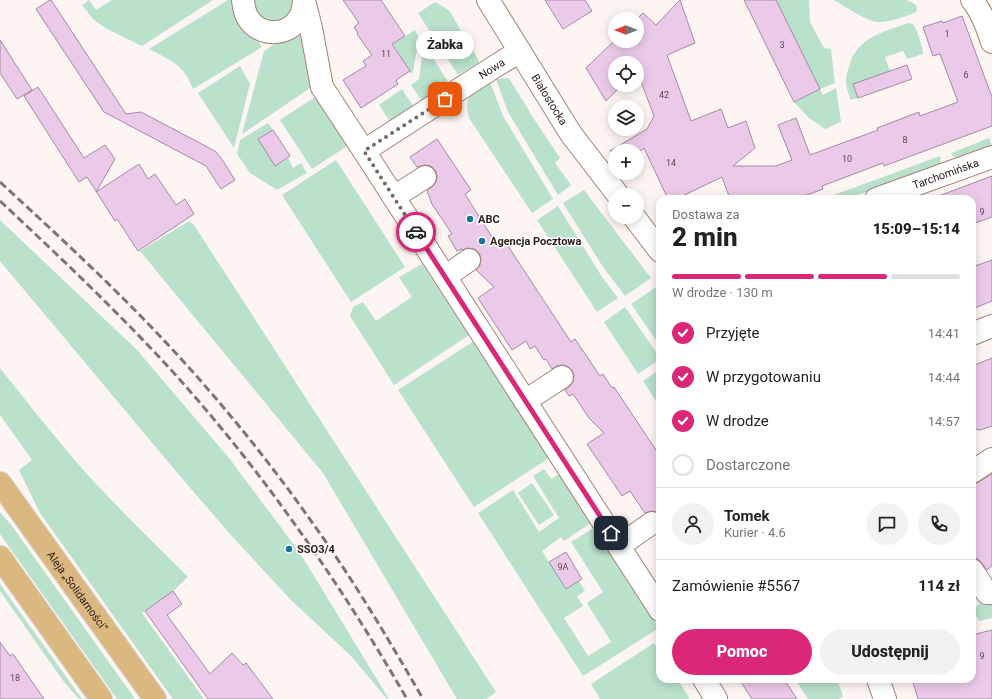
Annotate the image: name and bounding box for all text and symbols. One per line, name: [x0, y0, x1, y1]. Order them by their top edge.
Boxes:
north arrow: [608, 12, 644, 48]
map controls: [608, 12, 644, 224]
house number: 1: [944, 29, 950, 39]
callout: Żabka: [416, 31, 474, 59]
text: Żabka: [427, 37, 463, 52]
house number: 3: [779, 40, 785, 50]
house number: 11: [381, 49, 391, 59]
street label: Nowa: [476, 55, 507, 82]
button: locate: [608, 56, 644, 92]
house number: 6: [963, 70, 969, 80]
street label: Białostocka: [529, 72, 570, 127]
pin: [428, 82, 462, 116]
icon: bag: [434, 88, 456, 110]
house number: 42: [659, 90, 669, 100]
button: layers: [608, 100, 644, 136]
house number: 8: [902, 135, 908, 145]
button: +: [608, 144, 644, 180]
house number: 10: [842, 154, 852, 164]
street label: Tarchomińska: [911, 156, 980, 192]
house number: 14: [666, 158, 676, 168]
button: −: [608, 188, 644, 224]
text: Dostawa za: [672, 207, 740, 222]
house number: 9: [979, 207, 985, 217]
courier: [396, 212, 436, 252]
place label: ABC: [478, 213, 500, 226]
marker: ABC: [465, 214, 475, 224]
text: 15:09–15:14: [873, 220, 960, 238]
icon: car: [405, 221, 427, 243]
text: 2 min: [672, 222, 738, 252]
place label: Agencja Pocztowa: [490, 235, 581, 248]
marker: Agencja Pocztowa: [477, 236, 487, 246]
text: W drodze · 130 m: [672, 285, 773, 300]
icon: check: [672, 322, 694, 344]
text: Przyjęte: [706, 324, 760, 342]
text: 14:41: [928, 326, 960, 341]
icon: check: [672, 366, 694, 388]
text: W przygotowaniu: [706, 368, 821, 386]
text: 14:44: [928, 370, 960, 385]
icon: check: [672, 410, 694, 432]
text: W drodze: [706, 412, 769, 430]
text: 14:57: [928, 414, 960, 429]
text: Dostarczone: [706, 456, 790, 474]
button: person: [672, 503, 714, 545]
button: chat: [866, 503, 908, 545]
button: phone: [918, 503, 960, 545]
text: Tomek: [724, 507, 770, 525]
pin: [594, 516, 628, 550]
icon: home: [600, 522, 622, 544]
text: Kurier · 4.6: [724, 525, 786, 540]
place label: SSO3/4: [297, 543, 336, 556]
marker: SSO3/4: [284, 544, 294, 554]
street label: Aleja „Solidarności”: [44, 548, 111, 634]
house number: 9A: [558, 562, 569, 572]
text: Zamówienie #5567: [672, 577, 800, 595]
text: 114 zł: [918, 577, 960, 595]
button: Pomoc: [672, 629, 812, 675]
button: Udostępnij: [820, 629, 960, 675]
house number: 9: [979, 651, 985, 661]
house number: 18: [10, 673, 20, 683]

